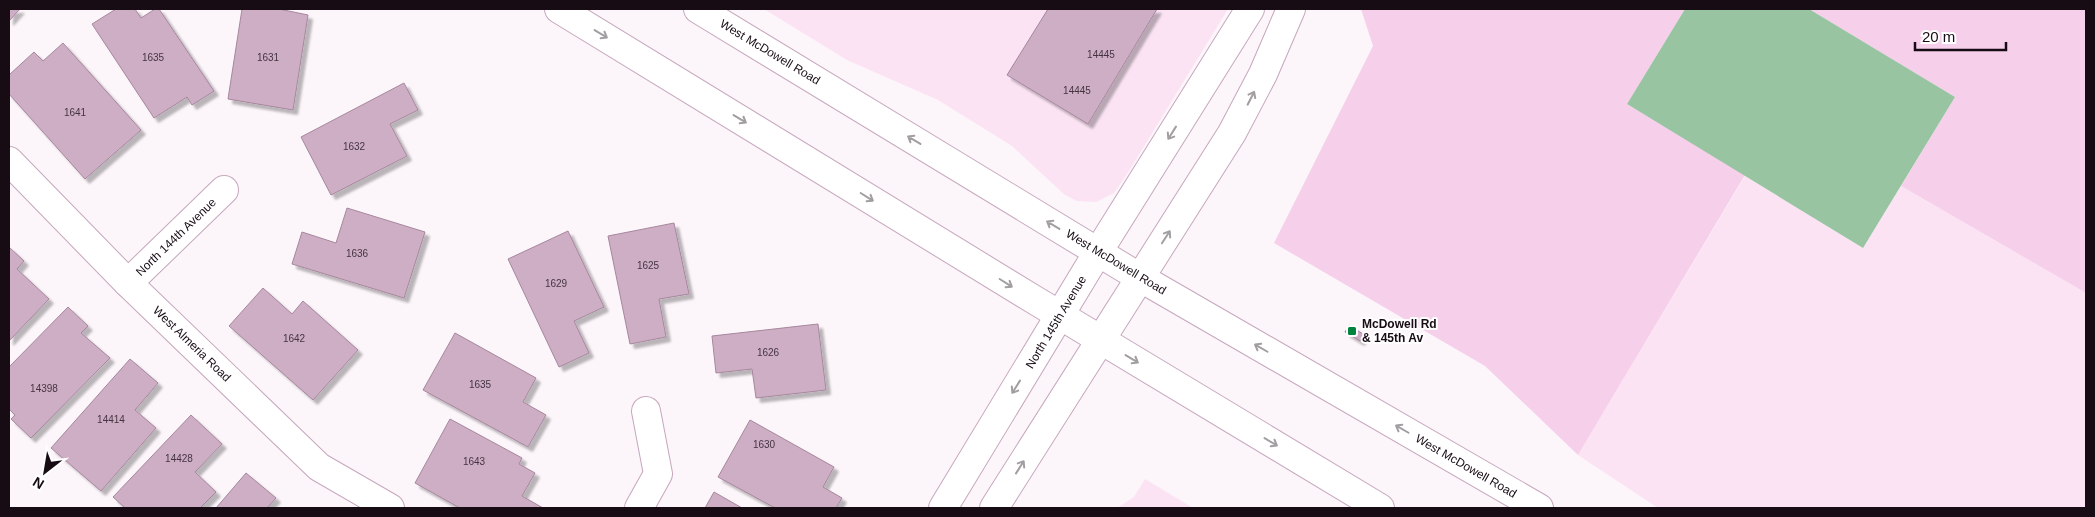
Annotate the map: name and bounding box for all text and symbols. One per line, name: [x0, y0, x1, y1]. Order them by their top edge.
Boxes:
street label: West McDowell Road: [717, 17, 823, 87]
scale bar: [1915, 20, 2006, 52]
text: 20 m: [1922, 28, 1955, 45]
one-way arrow: [594, 30, 608, 40]
house number: 14445: [1087, 49, 1115, 60]
house number: 1635: [142, 52, 165, 63]
house number: 1631: [257, 52, 280, 63]
house number: 14445: [1063, 85, 1091, 96]
one-way arrow: [1246, 91, 1256, 106]
house number: 1641: [64, 107, 87, 118]
one-way arrow: [732, 114, 746, 124]
one-way arrow: [1167, 126, 1177, 140]
one-way arrow: [908, 135, 922, 145]
house number: 1632: [343, 141, 366, 152]
one-way arrow: [860, 193, 874, 203]
street label: North 144th Avenue: [133, 195, 219, 279]
one-way arrow: [1046, 219, 1060, 230]
street label: West McDowell Road: [1063, 227, 1169, 297]
one-way arrow: [1161, 230, 1171, 244]
house number: 1636: [346, 248, 369, 259]
house number: 1625: [637, 260, 660, 271]
street label: North 145th Avenue: [1023, 273, 1089, 371]
house number: 1629: [545, 278, 568, 289]
one-way arrow: [998, 278, 1012, 288]
street label: West Almeria Road: [150, 303, 234, 385]
place label: McDowell Rd & 145th Av: [1362, 317, 1437, 345]
marker: McDowell Rd & 145th Av: [1346, 325, 1358, 337]
house number: 1642: [283, 333, 306, 344]
one-way arrow: [1255, 342, 1269, 352]
house number: 1626: [757, 347, 780, 358]
one-way arrow: [1124, 354, 1138, 364]
house number: 1635: [469, 379, 492, 390]
one-way arrow: [1011, 380, 1021, 394]
house number: 14398: [30, 383, 58, 394]
house number: 14414: [97, 414, 125, 425]
one-way arrow: [1395, 424, 1409, 434]
street label: West McDowell Road: [1413, 431, 1519, 501]
one-way arrow: [1263, 438, 1277, 448]
house number: 1630: [753, 439, 776, 450]
north arrow: [20, 447, 70, 497]
house number: 14428: [165, 453, 193, 464]
house number: 1643: [463, 456, 486, 467]
one-way arrow: [1015, 460, 1026, 474]
text: N: [30, 474, 47, 493]

